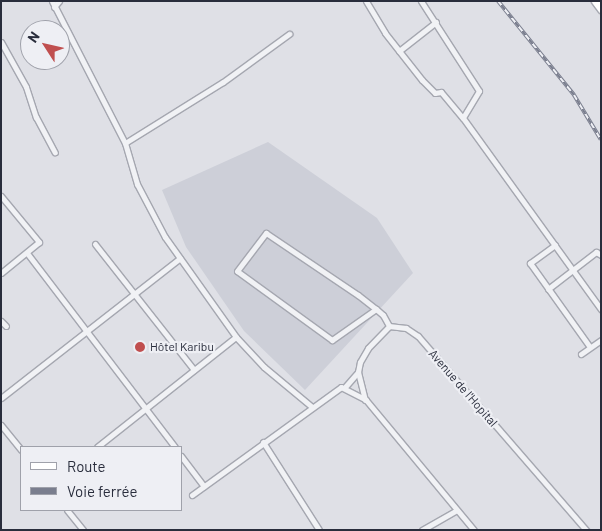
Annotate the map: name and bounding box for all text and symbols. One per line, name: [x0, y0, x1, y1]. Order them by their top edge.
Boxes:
north arrow: [20, 20, 70, 70]
text: N: [23, 28, 43, 45]
place label: Hôtel Karibu: [150, 340, 214, 354]
marker: Hôtel Karibu: [134, 341, 146, 353]
street label: Avenue de l'Hopital: [426, 346, 500, 430]
legend: [20, 446, 182, 511]
text: Route: [67, 457, 106, 475]
text: Voie ferrée: [67, 482, 138, 500]

